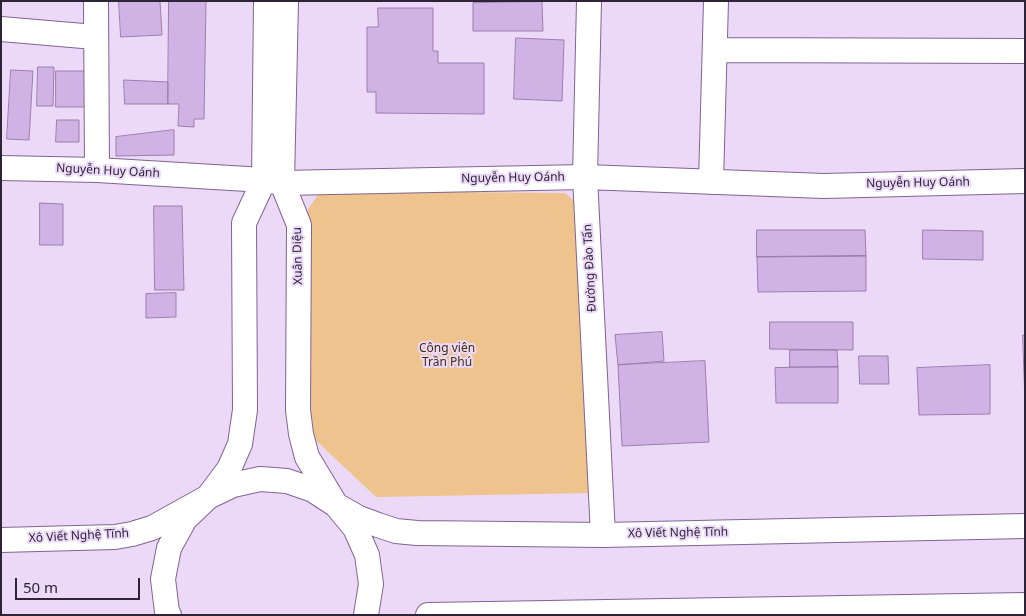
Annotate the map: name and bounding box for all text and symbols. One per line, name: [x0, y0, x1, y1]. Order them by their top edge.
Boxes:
street label: Nguyễn Huy Oánh: [56, 161, 160, 181]
street label: Nguyễn Huy Oánh: [461, 170, 565, 186]
street label: Nguyễn Huy Oánh: [866, 175, 970, 191]
street label: Đường Đào Tấn: [581, 224, 599, 312]
street label: Xuân Diệu: [290, 227, 306, 285]
park label: Công viên Trần Phú: [419, 342, 475, 370]
street label: Xô Viết Nghệ Tĩnh: [628, 525, 728, 541]
street label: Xô Viết Nghệ Tĩnh: [29, 526, 129, 546]
scale bar: [18, 568, 142, 600]
text: 50 m: [23, 577, 58, 597]

